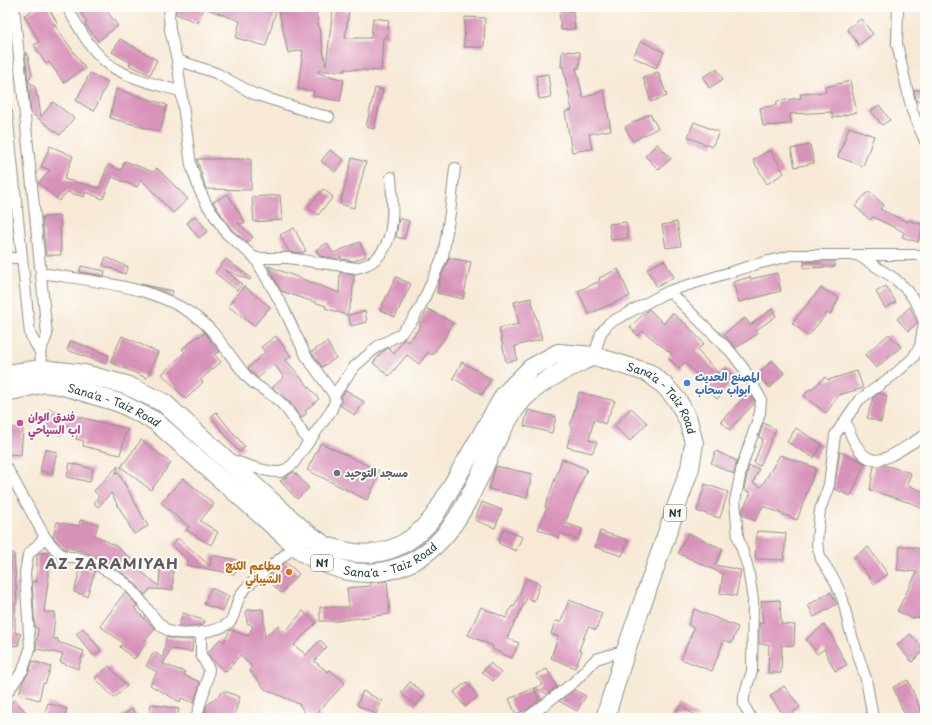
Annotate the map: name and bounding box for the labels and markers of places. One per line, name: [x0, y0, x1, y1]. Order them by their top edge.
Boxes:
place label: المصنع الحديث ابواب سحاب: [695, 368, 760, 398]
marker: المصنع الحديث ابواب سحاب: [682, 378, 692, 388]
place label: فندق الوان اب السياحي: [28, 408, 80, 440]
marker: فندق الوان اب السياحي: [15, 418, 25, 428]
place label: مسجد التوحيد: [345, 464, 408, 481]
marker: مسجد التوحيد: [332, 468, 342, 478]
place label: مطاعم الكنج الشيباني: [225, 557, 281, 589]
marker: مطاعم الكنج الشيباني: [284, 567, 294, 577]

